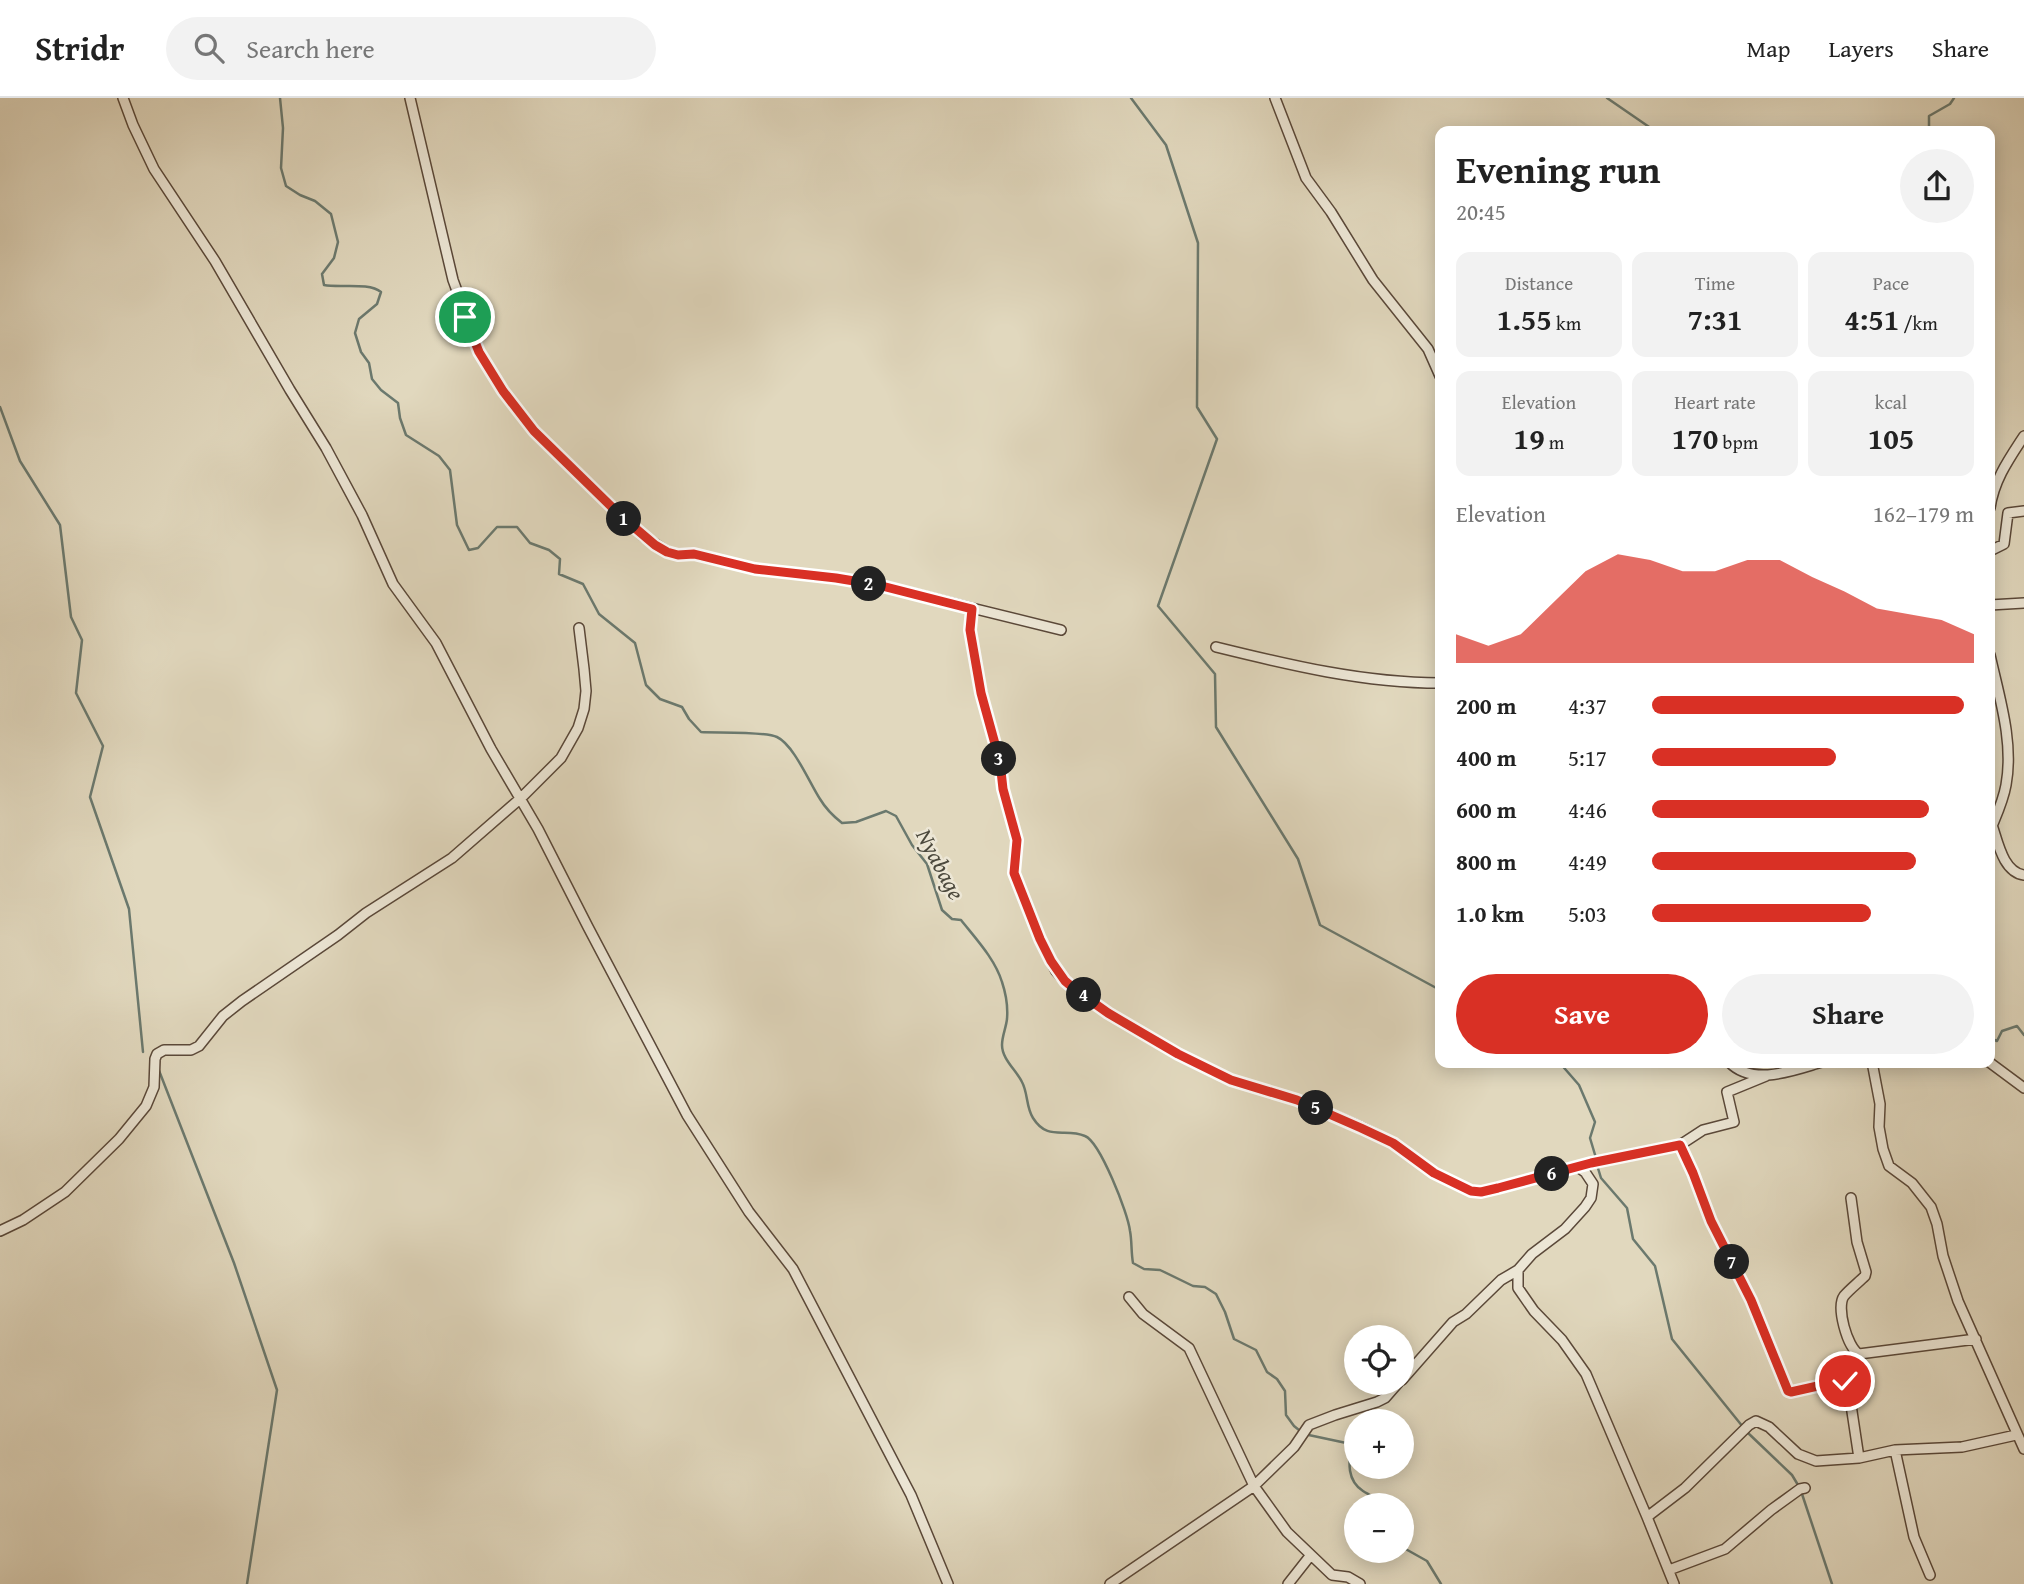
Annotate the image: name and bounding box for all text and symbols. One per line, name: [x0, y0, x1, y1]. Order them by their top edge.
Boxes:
search box: [166, 17, 656, 80]
text: Stridr: [35, 24, 124, 72]
icon: search: [190, 29, 228, 67]
text: Search here: [246, 29, 375, 68]
text: Map: [1747, 31, 1790, 66]
text: Layers: [1828, 31, 1894, 66]
text: Share: [1932, 31, 1989, 66]
text: Evening run: [1456, 141, 1660, 197]
button: share: [1900, 149, 1974, 223]
text: 20:45: [1456, 195, 1506, 228]
text: Distance: [1505, 269, 1573, 297]
text: Time: [1695, 269, 1735, 297]
text: Pace: [1873, 269, 1909, 297]
pin: [435, 287, 495, 347]
text: 1.55: [1497, 297, 1552, 341]
text: 7:31: [1687, 297, 1743, 341]
text: 4:51: [1844, 297, 1899, 341]
icon: arrive: [446, 298, 484, 336]
text: km: [1552, 309, 1581, 337]
text: /km: [1899, 309, 1938, 337]
text: Elevation: [1502, 388, 1576, 416]
text: Heart rate: [1674, 388, 1756, 416]
text: kcal: [1875, 388, 1907, 416]
text: 19: [1514, 416, 1545, 460]
text: 170: [1672, 416, 1718, 460]
text: 105: [1868, 416, 1914, 460]
text: m: [1545, 428, 1564, 456]
text: bpm: [1718, 428, 1758, 456]
text: Elevation: [1456, 497, 1546, 530]
text: 162–179 m: [1873, 497, 1974, 530]
pin: 1: [606, 502, 642, 536]
text: 1: [619, 504, 628, 532]
pin: 2: [852, 566, 886, 602]
text: 2: [864, 569, 873, 597]
text: 200 m: [1456, 689, 1517, 722]
text: 4:37: [1568, 689, 1607, 722]
text: 400 m: [1456, 741, 1517, 774]
text: 5:17: [1568, 741, 1607, 774]
pin: 3: [982, 742, 1016, 776]
text: 3: [994, 744, 1003, 772]
text: 600 m: [1456, 793, 1517, 826]
text: 4:46: [1568, 793, 1607, 826]
water label: Nyabage: [908, 822, 973, 905]
text: 800 m: [1456, 845, 1517, 878]
text: 4:49: [1568, 845, 1607, 878]
text: 1.0 km: [1456, 897, 1524, 930]
text: 5:03: [1568, 897, 1607, 930]
button: Save: [1456, 974, 1708, 1054]
button: Share: [1722, 974, 1974, 1054]
pin: 4: [1066, 978, 1102, 1012]
text: 4: [1079, 980, 1088, 1008]
pin: 5: [1298, 1090, 1334, 1126]
text: 5: [1311, 1093, 1320, 1121]
pin: 6: [1534, 1156, 1570, 1192]
text: 6: [1547, 1159, 1556, 1187]
pin: 7: [1714, 1244, 1750, 1280]
text: 7: [1727, 1247, 1736, 1275]
map controls: [1344, 1325, 1414, 1563]
button: locate: [1344, 1325, 1414, 1395]
pin: [1815, 1351, 1875, 1411]
icon: check: [1826, 1362, 1864, 1400]
button: +: [1344, 1409, 1414, 1479]
button: −: [1344, 1493, 1414, 1563]

